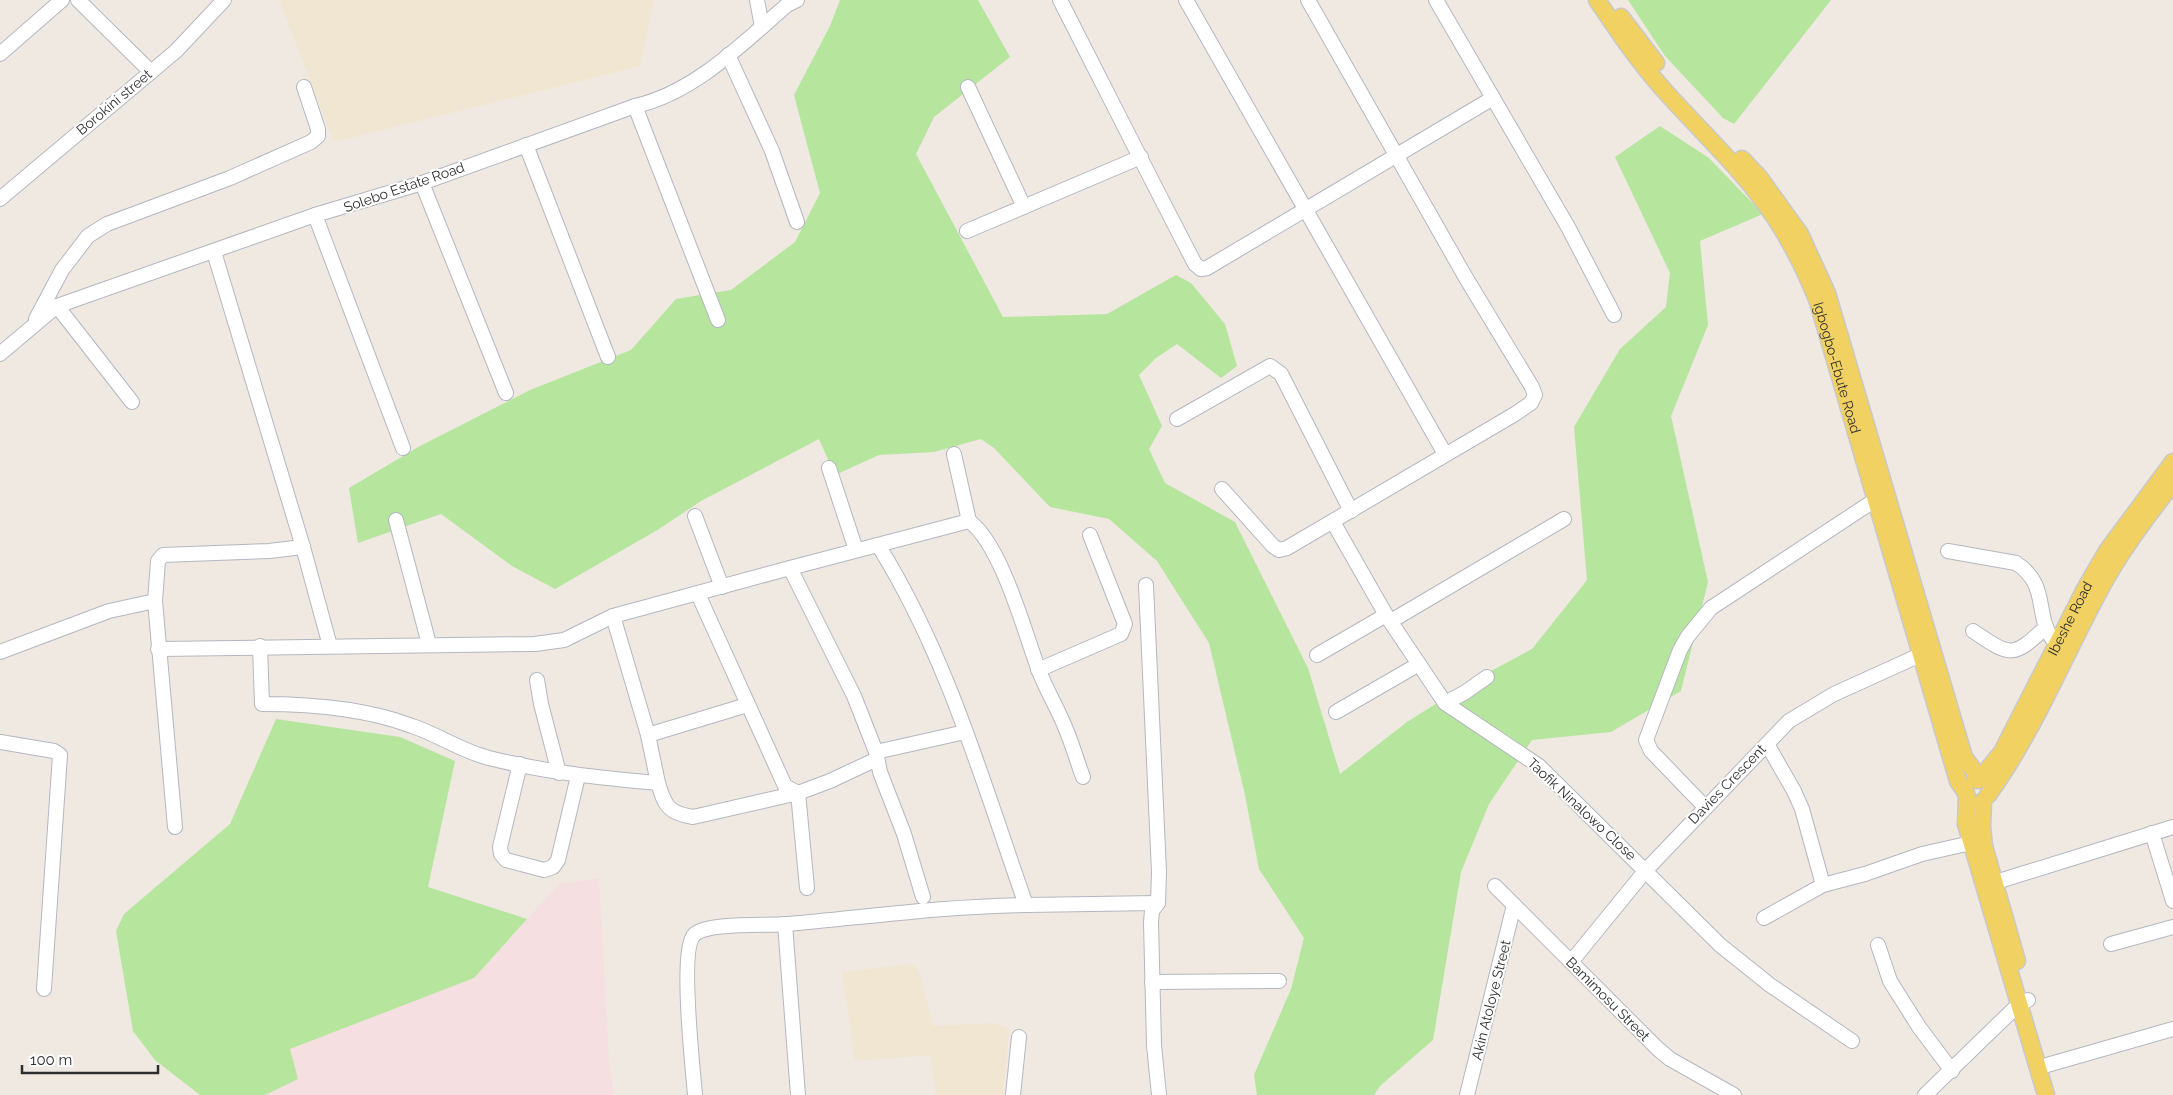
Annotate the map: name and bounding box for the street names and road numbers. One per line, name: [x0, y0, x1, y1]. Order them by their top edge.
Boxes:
street label: Borokini street: [73, 66, 155, 138]
street label: Solebo Estate Road: [341, 159, 467, 215]
street label: Igbogbo-Ebute Road: [1810, 300, 1864, 435]
street label: Ibeshe Road: [2045, 579, 2096, 658]
street label: Davies Crescent: [1685, 741, 1769, 827]
street label: Taofik Ninalowo Close: [1525, 755, 1639, 863]
street label: Akin Atoloye Street: [1468, 938, 1514, 1062]
street label: Bamimosu Street: [1563, 954, 1653, 1044]

